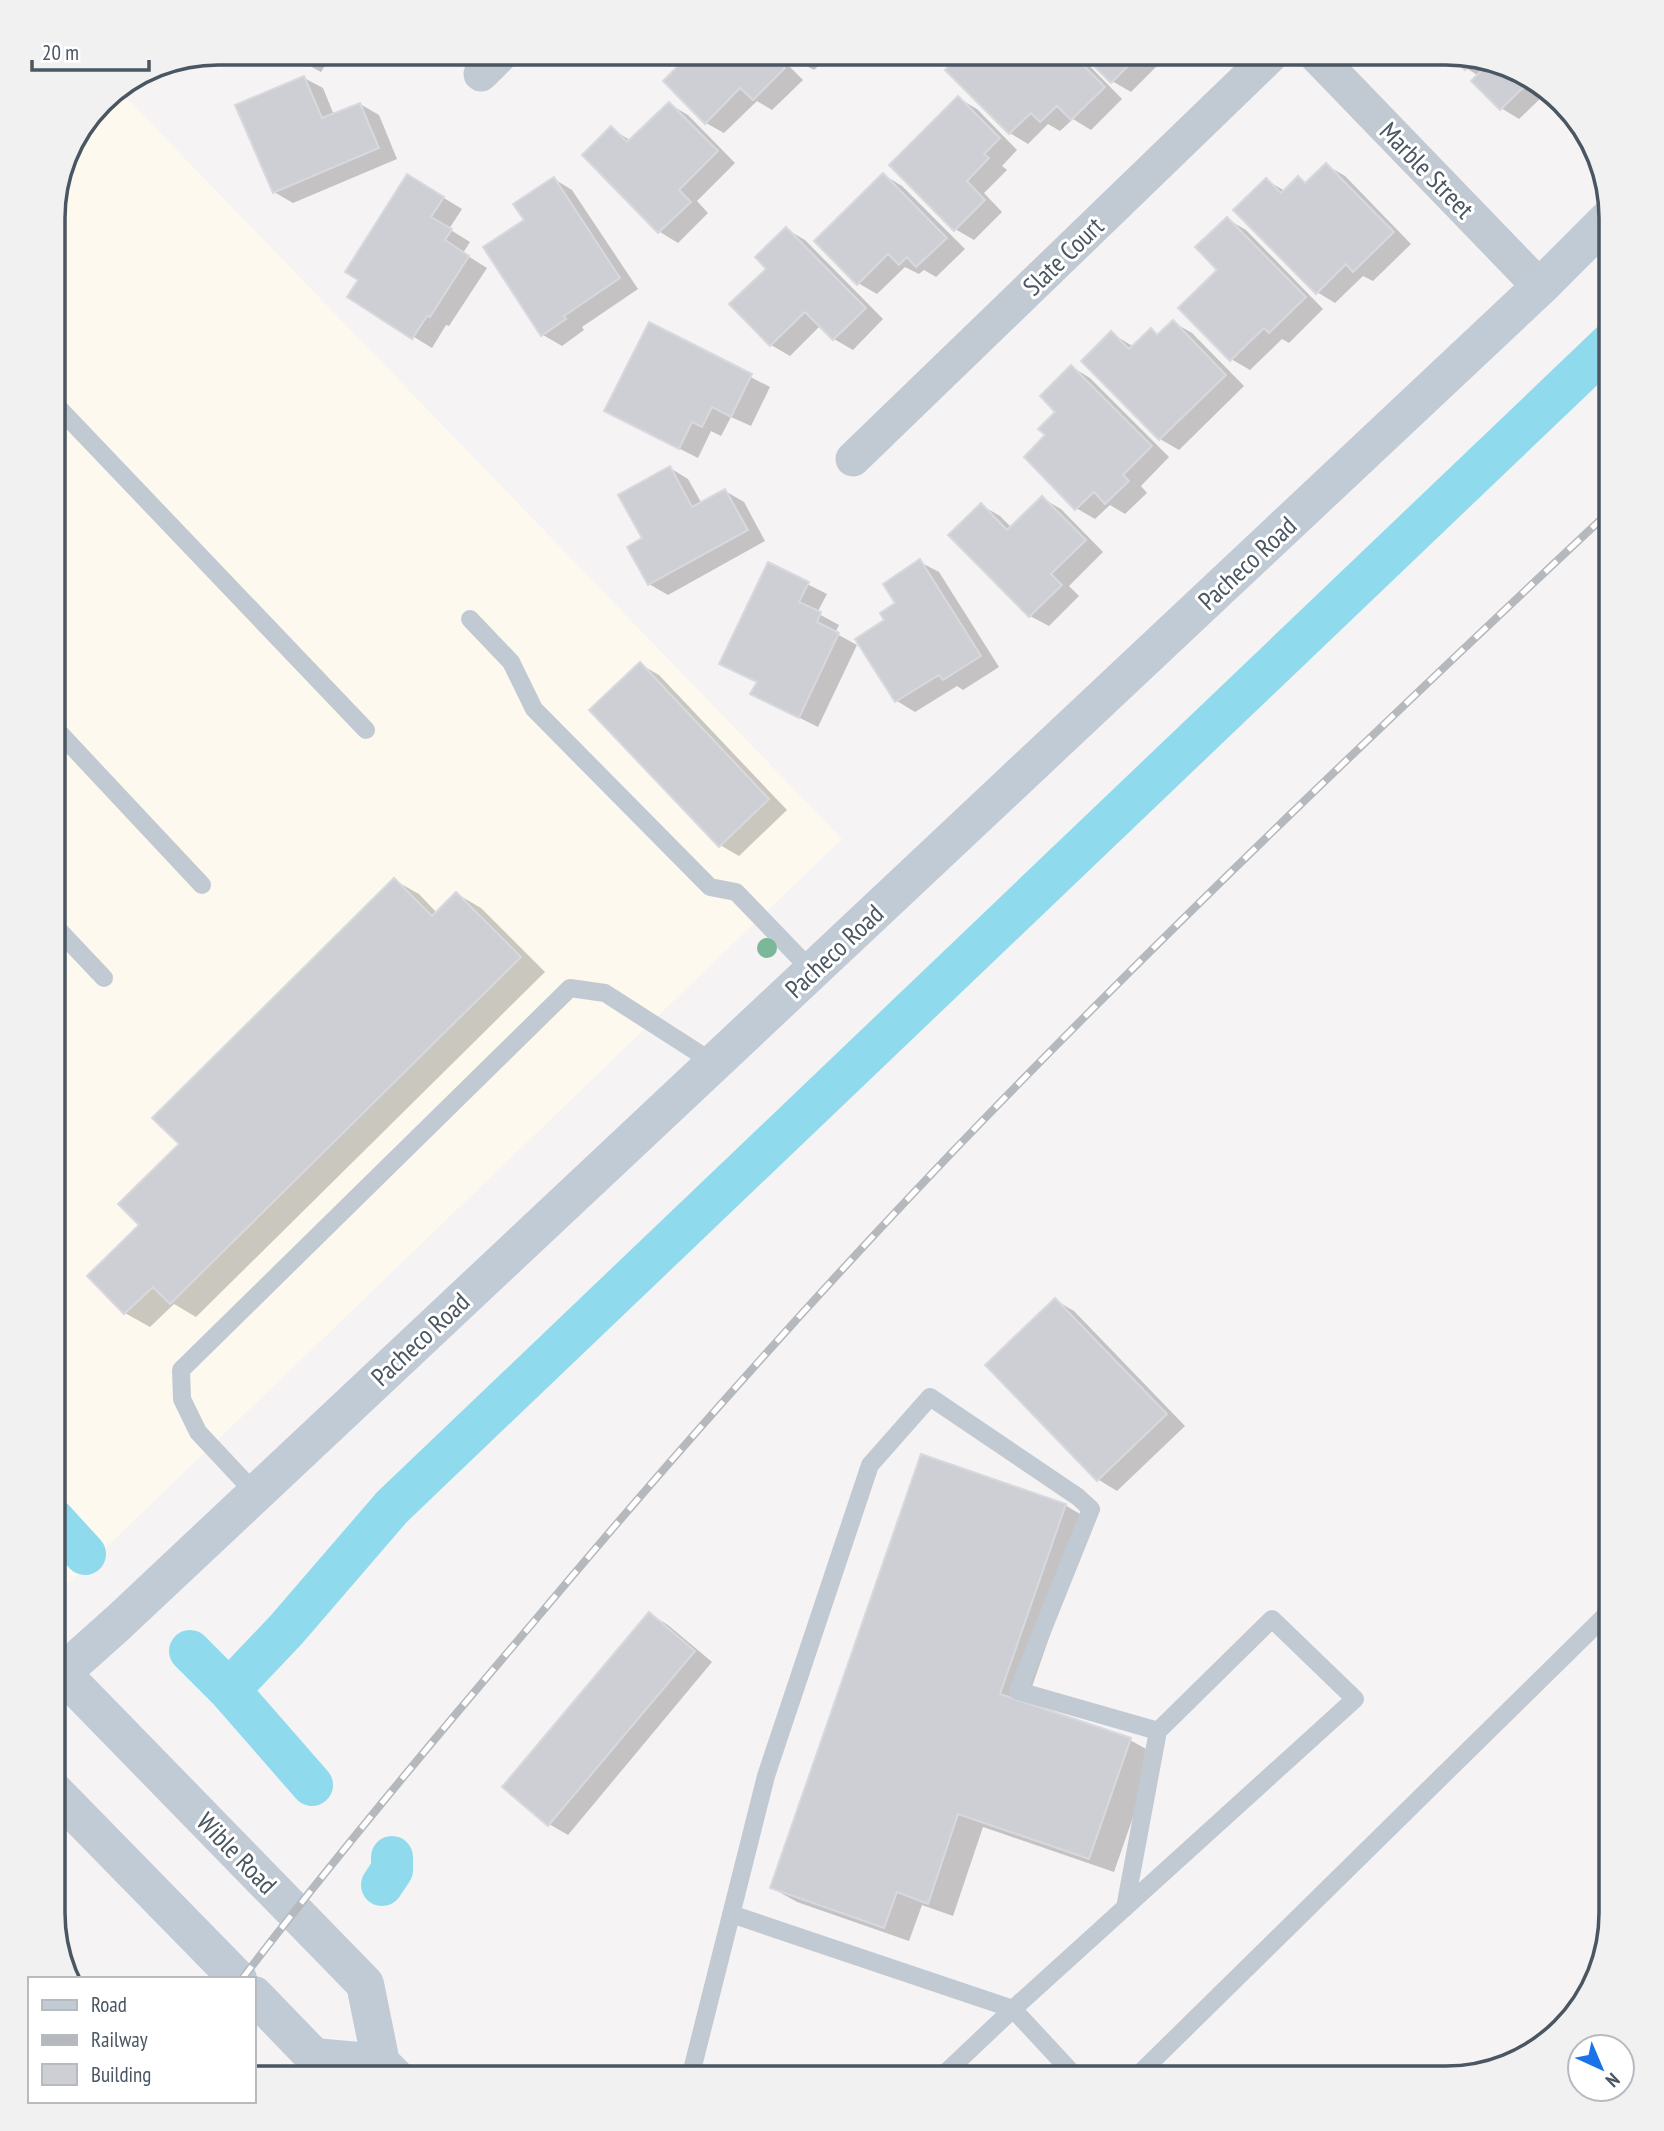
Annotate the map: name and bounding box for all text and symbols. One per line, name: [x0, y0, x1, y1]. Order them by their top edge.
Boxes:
scale bar: [32, 28, 149, 72]
text: 20 m: [42, 39, 79, 66]
street label: Marble Street: [1373, 115, 1481, 225]
street label: Slate Court: [1016, 210, 1110, 302]
street label: Pacheco Road: [1191, 509, 1303, 617]
street label: Pacheco Road: [778, 897, 890, 1005]
street label: Pacheco Road: [364, 1285, 476, 1393]
street label: Wible Road: [190, 1805, 284, 1901]
legend: [28, 1977, 256, 2103]
text: Road: [91, 1991, 127, 2018]
text: Railway: [91, 2026, 148, 2053]
north arrow: [1566, 2033, 1636, 2103]
text: Building: [91, 2061, 151, 2088]
text: N: [1601, 2068, 1625, 2092]

